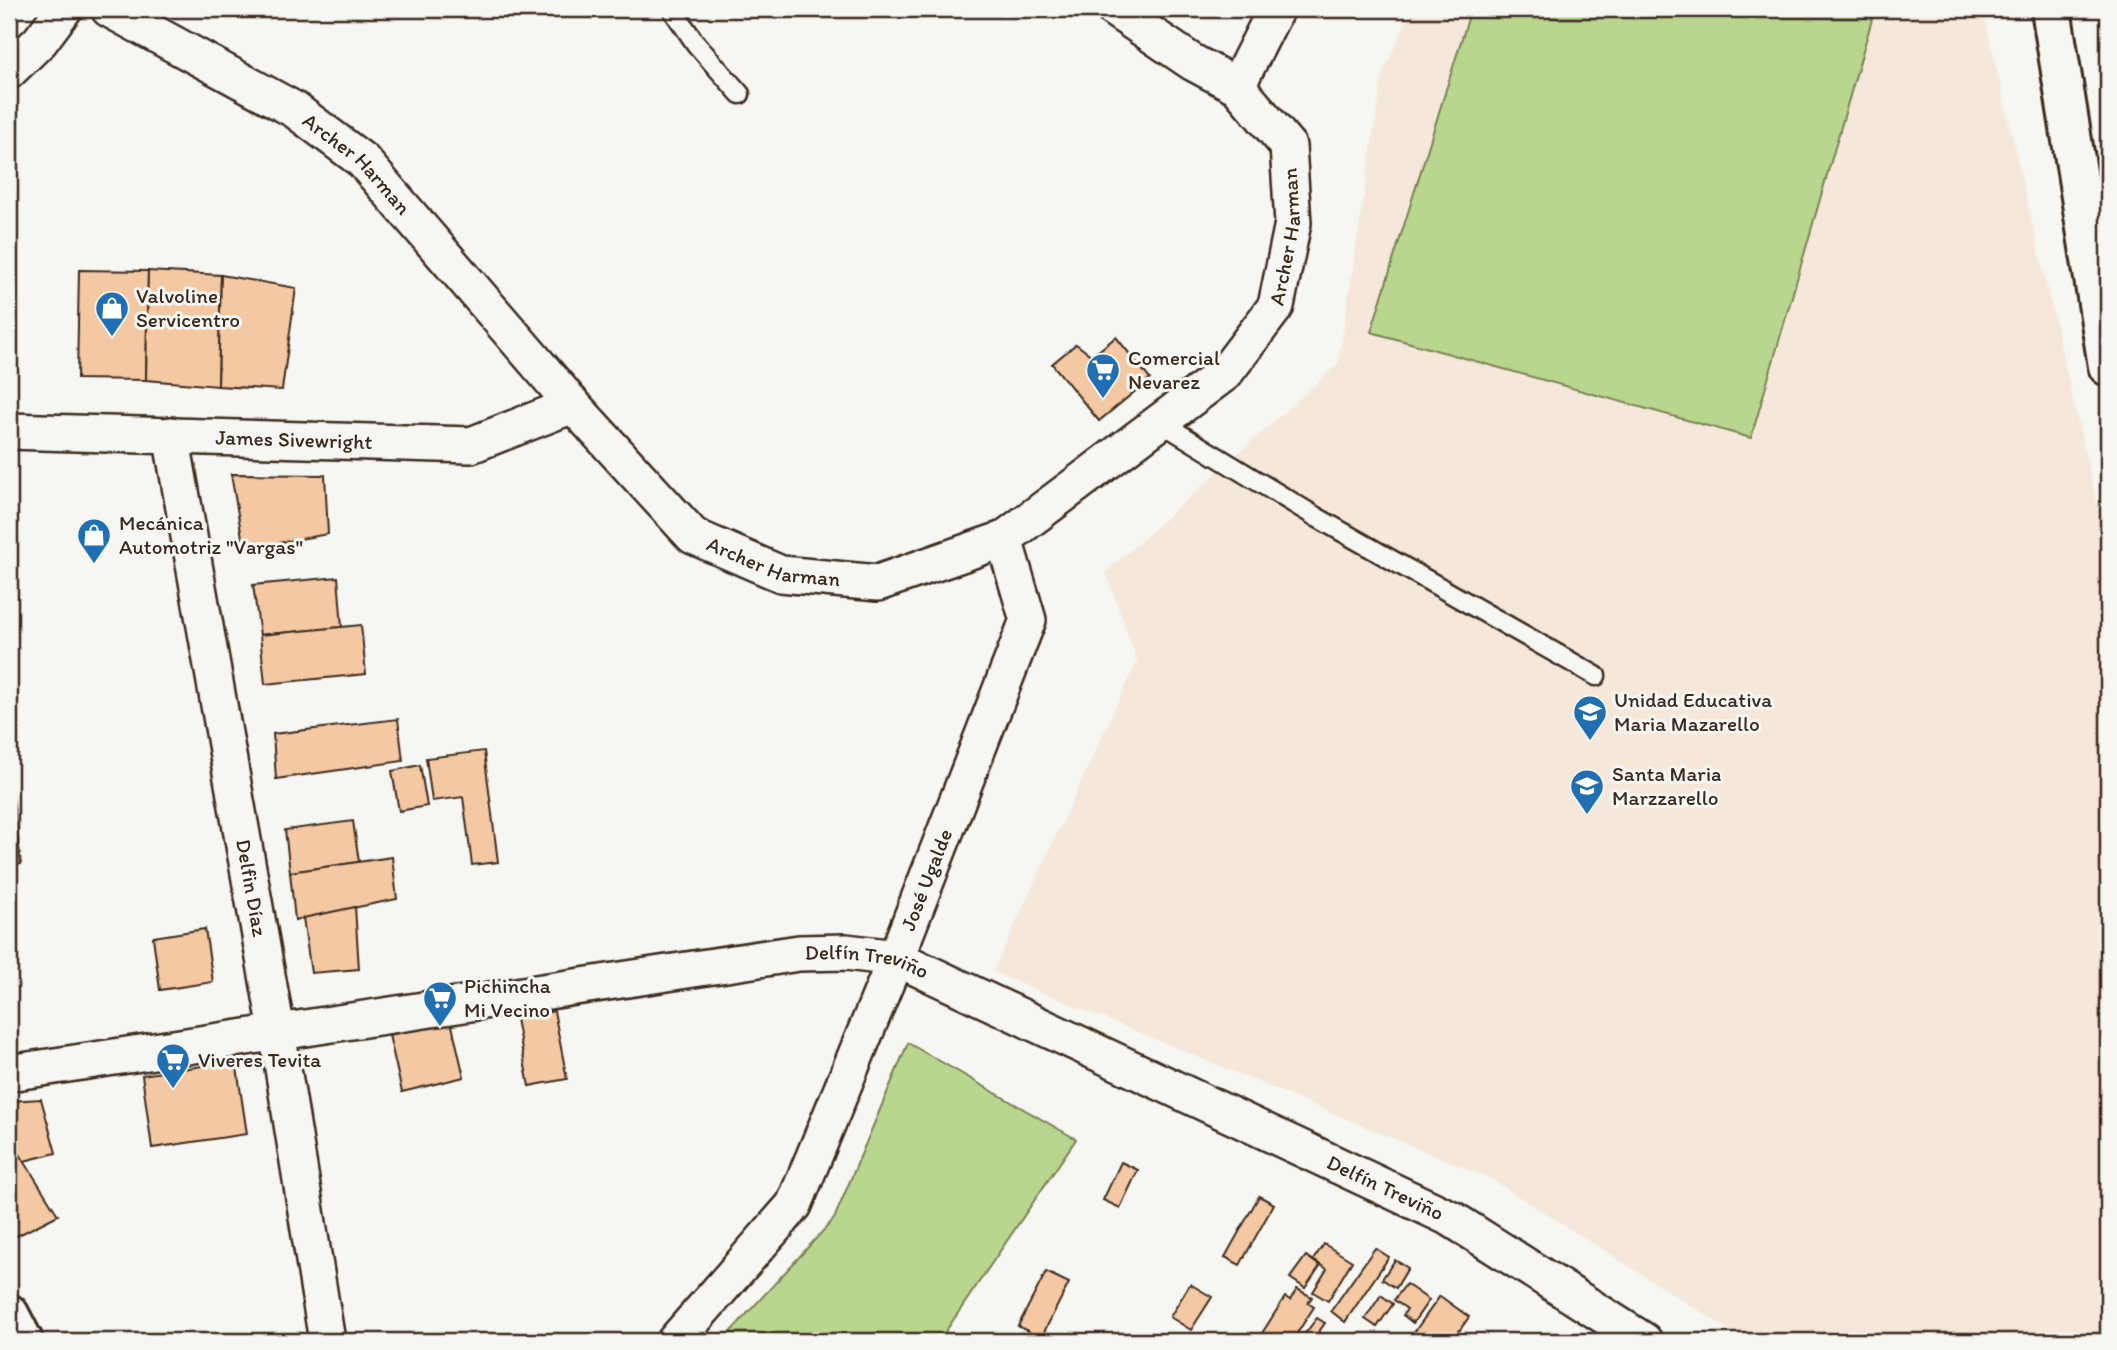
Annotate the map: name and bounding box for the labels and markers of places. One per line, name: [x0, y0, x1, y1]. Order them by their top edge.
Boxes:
place label: Valvoline Servicentro: [136, 283, 240, 332]
shop icon: Valvoline Servicentro: [93, 289, 131, 338]
place label: Comercial Nevarez: [1128, 345, 1220, 394]
supermarket icon: Comercial Nevarez: [1084, 351, 1122, 400]
place label: Mecánica Automotriz "Vargas": [119, 510, 303, 559]
shop icon: Mecánica Automotriz "Vargas": [75, 516, 113, 565]
place label: Unidad Educativa Maria Mazarello: [1614, 687, 1772, 736]
school or university icon: Unidad Educativa Maria Mazarello: [1571, 693, 1609, 742]
place label: Santa Maria Marzzarello: [1612, 761, 1721, 810]
school or university icon: Santa Maria Marzzarello: [1568, 767, 1606, 816]
place label: Pichincha Mi Vecino: [464, 973, 551, 1022]
supermarket icon: Pichincha Mi Vecino: [421, 979, 459, 1028]
supermarket icon: Viveres Tevita: [154, 1041, 192, 1090]
place label: Viveres Tevita: [198, 1047, 321, 1072]

